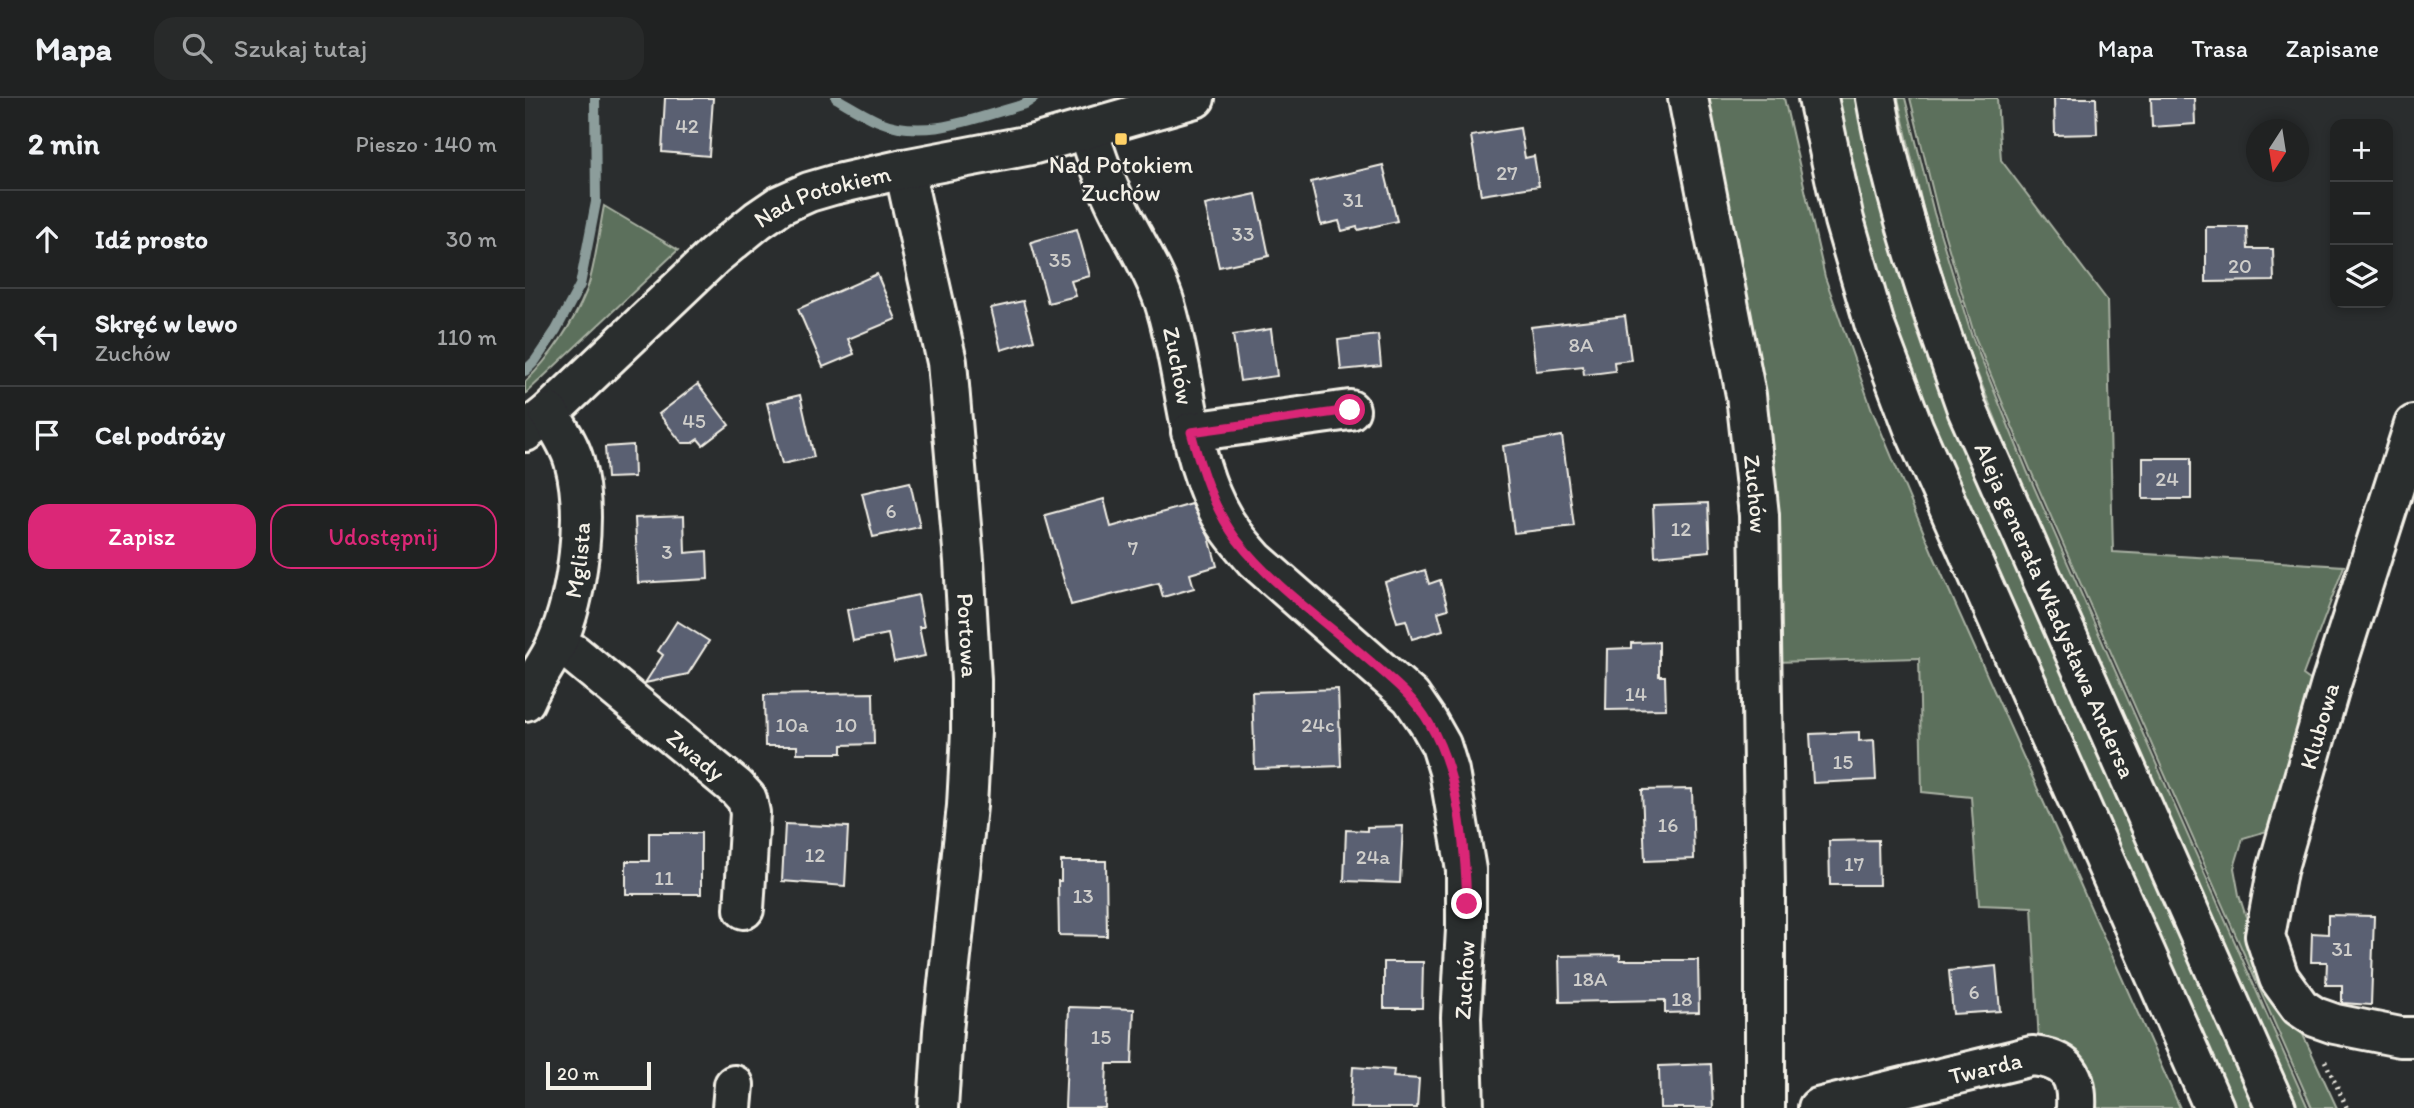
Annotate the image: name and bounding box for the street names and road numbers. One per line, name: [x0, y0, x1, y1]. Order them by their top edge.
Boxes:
street label: Nad Potokiem: [748, 158, 893, 233]
street label: Zuchów: [1157, 324, 1201, 407]
street label: Aleja generała Władysława Andersa: [1969, 437, 2143, 782]
street label: Zuchów: [1738, 453, 1774, 533]
street label: Mglista: [557, 522, 595, 601]
street label: Portowa: [951, 592, 985, 679]
street label: Klubowa: [2293, 679, 2345, 773]
street label: Zwady: [661, 722, 732, 787]
street label: Zuchów: [1447, 940, 1481, 1020]
street label: Twarda: [1946, 1045, 2025, 1090]

